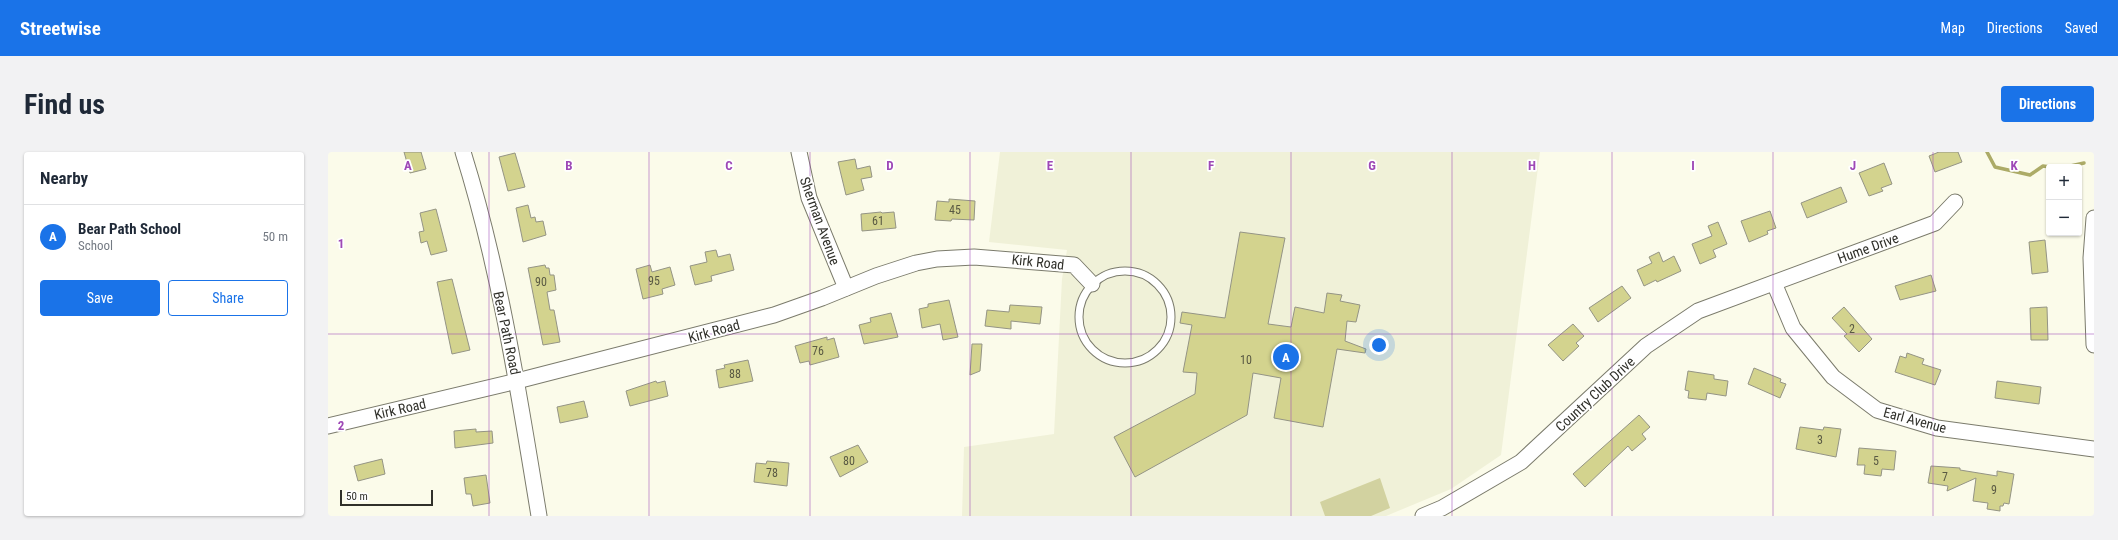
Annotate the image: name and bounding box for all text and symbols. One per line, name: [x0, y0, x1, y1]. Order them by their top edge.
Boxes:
text: Streetwise: [20, 17, 101, 40]
text: Map: [1941, 20, 1965, 36]
text: Directions: [1987, 20, 2043, 36]
text: Saved: [2065, 20, 2098, 36]
button: Directions: [2001, 86, 2094, 122]
text: Find us: [24, 88, 105, 121]
text: A: [404, 158, 412, 173]
text: B: [565, 158, 573, 173]
text: C: [725, 158, 733, 173]
text: D: [886, 158, 894, 173]
text: E: [1047, 158, 1054, 173]
text: F: [1208, 158, 1214, 173]
text: G: [1368, 158, 1376, 173]
text: H: [1528, 158, 1536, 173]
text: I: [1691, 158, 1695, 173]
text: J: [1850, 158, 1856, 173]
text: K: [2010, 158, 2018, 173]
map controls: [2046, 164, 2082, 236]
button: +: [2046, 164, 2082, 200]
text: Nearby: [40, 168, 88, 188]
street label: Sherman Avenue: [797, 175, 843, 268]
button: −: [2046, 200, 2082, 236]
house number: 45: [949, 203, 961, 217]
house number: 61: [872, 214, 884, 228]
text: Bear Path School: [78, 220, 181, 238]
text: A: [49, 229, 57, 244]
text: 50 m: [262, 229, 288, 244]
street label: Hume Drive: [1835, 229, 1901, 266]
text: 1: [338, 236, 344, 251]
text: School: [78, 238, 113, 253]
street label: Kirk Road: [1011, 251, 1065, 273]
house number: 95: [648, 274, 660, 288]
house number: 90: [535, 275, 547, 289]
button: Save: [40, 280, 160, 316]
button: Share: [168, 280, 288, 316]
street label: Bear Path Road: [490, 290, 524, 376]
street label: Kirk Road: [686, 316, 742, 346]
house number: 2: [1849, 322, 1855, 336]
your location: [1369, 335, 1389, 355]
pin: A: [1273, 342, 1299, 372]
house number: 76: [812, 344, 824, 358]
house number: 10: [1240, 353, 1252, 367]
street label: Country Club Drive: [1552, 353, 1638, 435]
house number: 88: [729, 367, 741, 381]
street label: Kirk Road: [373, 395, 427, 423]
street label: Earl Avenue: [1882, 404, 1949, 436]
text: 2: [338, 418, 345, 433]
house number: 3: [1817, 433, 1823, 447]
house number: 80: [843, 454, 855, 468]
house number: 5: [1873, 454, 1879, 468]
house number: 78: [766, 466, 778, 480]
house number: 7: [1942, 470, 1948, 484]
house number: 9: [1991, 483, 1997, 497]
scale bar: [340, 488, 433, 507]
text: 50 m: [346, 490, 368, 503]

